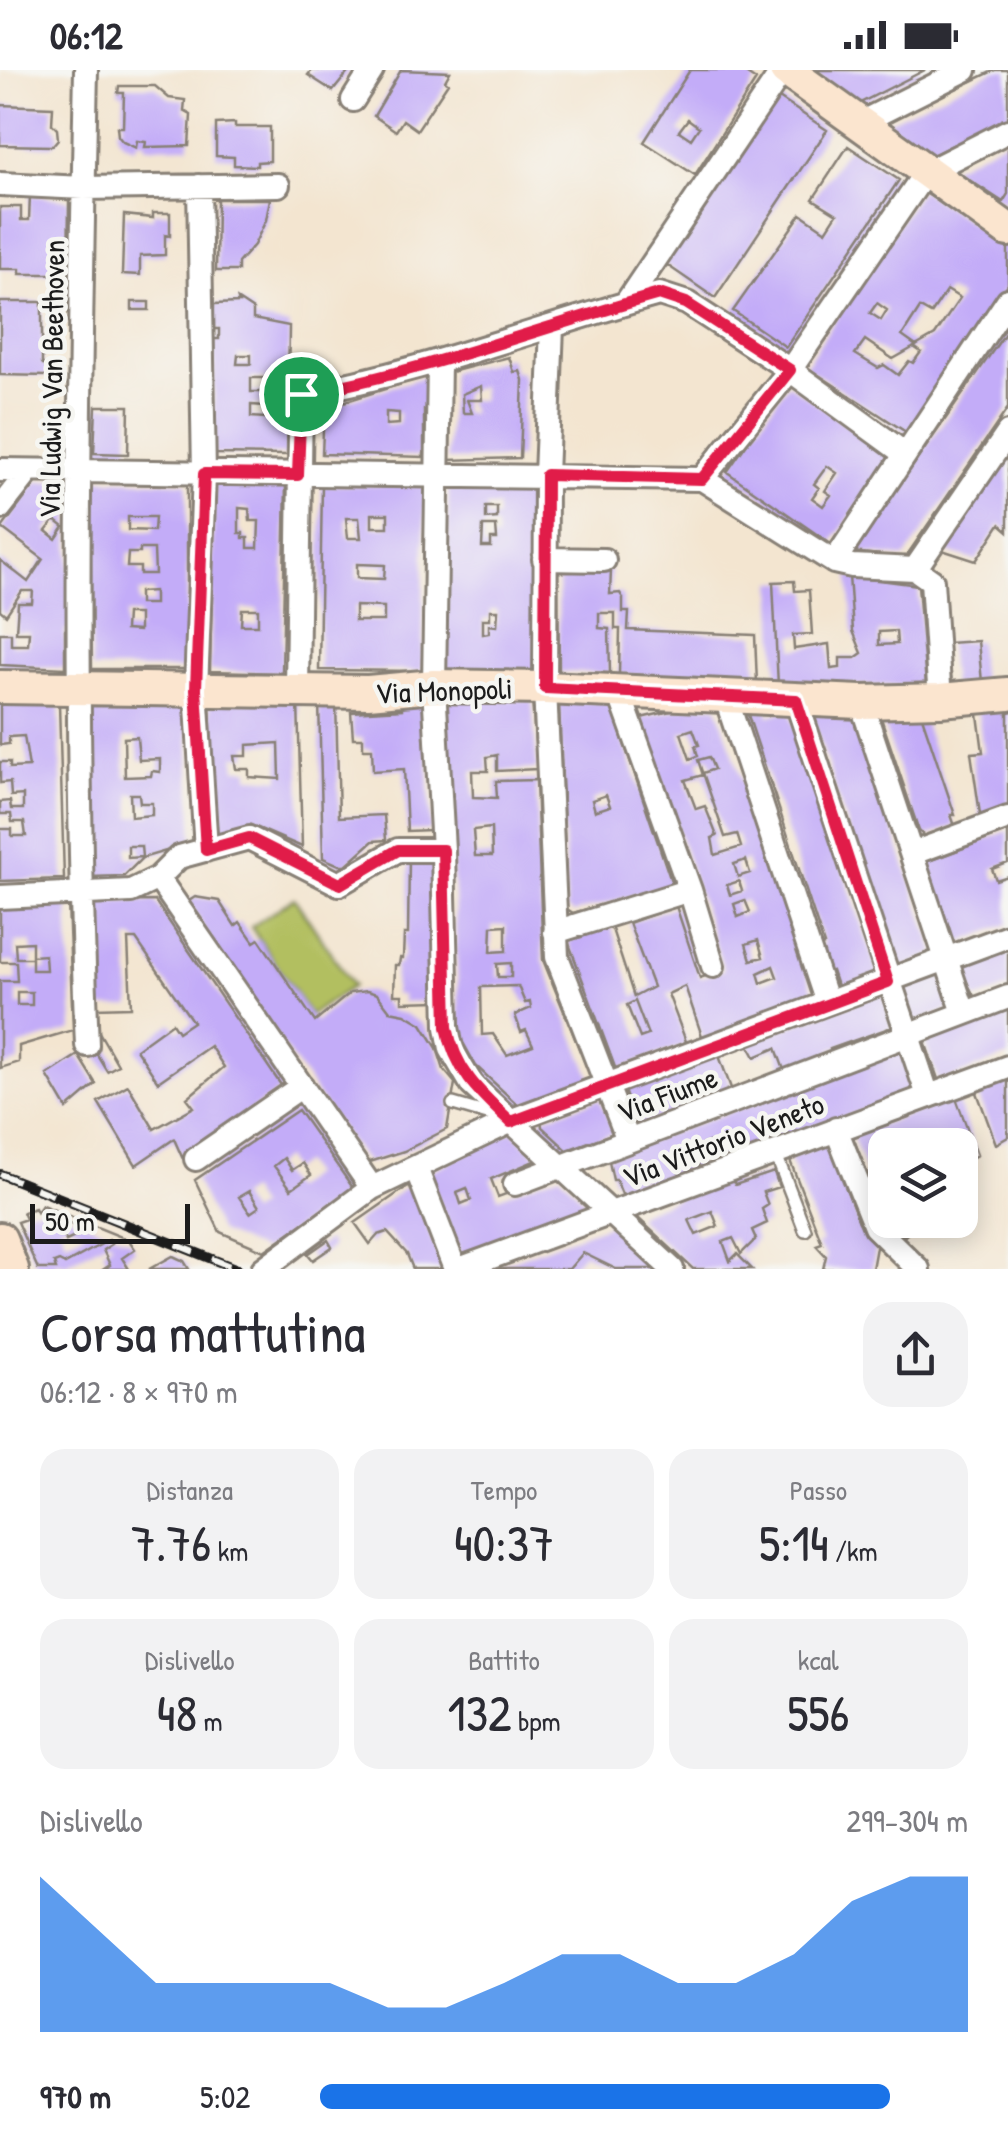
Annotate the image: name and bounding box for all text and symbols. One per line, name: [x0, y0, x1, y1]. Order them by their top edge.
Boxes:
text: 06:12: [50, 9, 123, 61]
street label: Via Ludwig Van Beethoven: [29, 239, 73, 519]
pin: [259, 352, 344, 437]
icon: arrive: [274, 367, 329, 422]
street label: Via Monopoli: [375, 668, 513, 712]
street label: Via Fiume: [611, 1057, 723, 1131]
street label: Via Vittorio Veneto: [617, 1083, 829, 1197]
map controls: [868, 1128, 978, 1238]
button: layers: [868, 1128, 978, 1238]
scale bar: [30, 1199, 190, 1244]
text: 50 m: [45, 1202, 95, 1240]
text: Corsa mattutina: [40, 1295, 365, 1369]
button: share: [863, 1302, 968, 1407]
text: 06:12 · 8 × 970 m: [40, 1370, 238, 1413]
text: Distanza: [146, 1471, 233, 1509]
text: Tempo: [471, 1471, 537, 1509]
text: Passo: [790, 1471, 847, 1509]
text: 7.76: [131, 1509, 211, 1577]
text: 40:37: [454, 1509, 554, 1577]
text: 5:14: [759, 1509, 829, 1577]
text: km: [211, 1532, 248, 1570]
text: /km: [829, 1532, 878, 1570]
text: Dislivello: [145, 1641, 235, 1679]
text: Battito: [468, 1641, 540, 1679]
text: kcal: [798, 1641, 839, 1679]
text: 48: [157, 1679, 197, 1747]
text: 132: [448, 1679, 511, 1747]
text: 556: [787, 1679, 849, 1747]
text: m: [197, 1702, 223, 1740]
text: bpm: [511, 1702, 560, 1740]
text: Dislivello: [40, 1799, 143, 1842]
text: 299–304 m: [846, 1799, 968, 1842]
text: 970 m: [40, 2075, 111, 2118]
text: 5:02: [200, 2075, 250, 2118]

